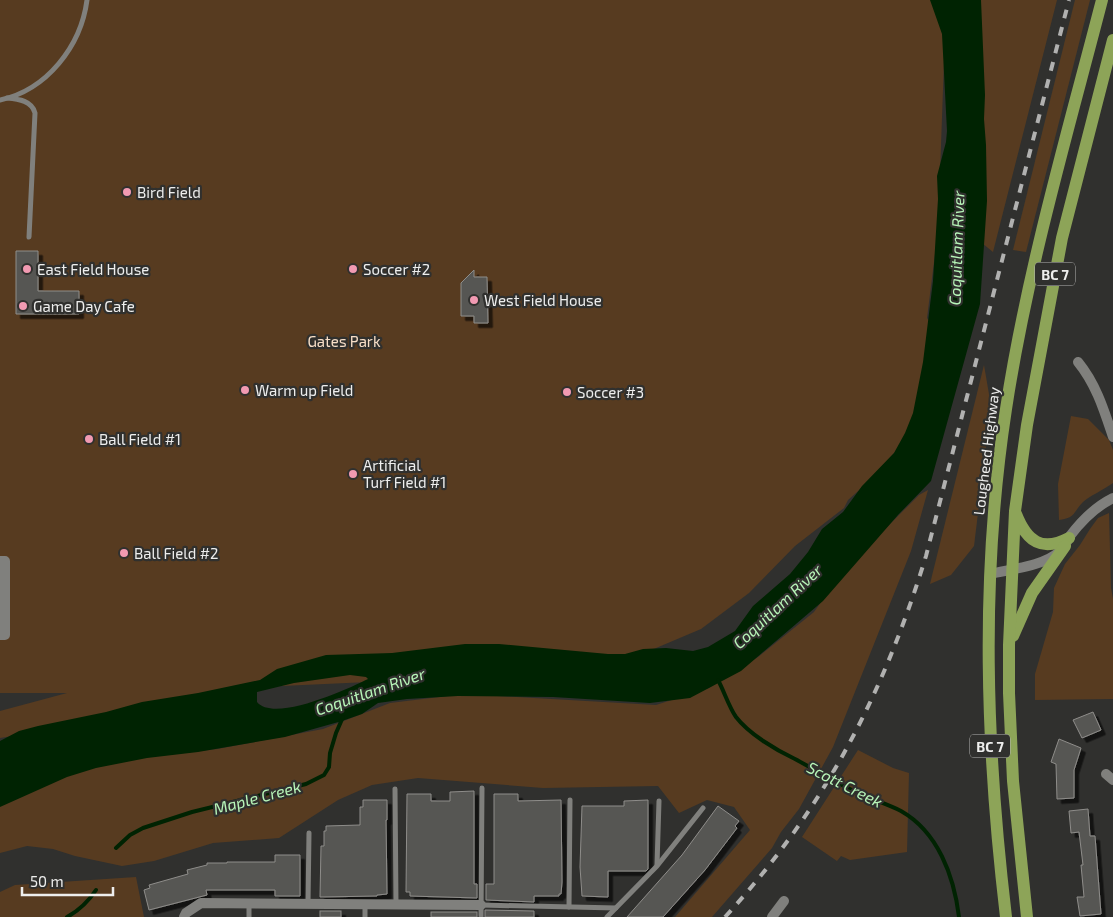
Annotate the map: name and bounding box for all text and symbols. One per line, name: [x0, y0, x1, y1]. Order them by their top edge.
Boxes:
place label: Bird Field: [137, 183, 201, 201]
marker: Bird Field: [121, 186, 133, 198]
water label: Coquitlam River: [945, 190, 968, 306]
place label: East Field House: [37, 260, 149, 278]
place label: Soccer #2: [363, 260, 430, 278]
road number: BC 7: [1035, 262, 1075, 286]
marker: East Field House: [21, 263, 33, 275]
marker: Soccer #2: [347, 263, 359, 275]
place label: West Field House: [484, 291, 602, 309]
marker: West Field House: [468, 294, 480, 306]
place label: Game Day Cafe: [33, 297, 135, 315]
marker: Game Day Cafe: [17, 300, 29, 312]
park label: Gates Park: [307, 332, 381, 350]
place label: Warm up Field: [255, 381, 353, 399]
place label: Soccer #3: [577, 383, 644, 401]
marker: Warm up Field: [239, 384, 251, 396]
marker: Soccer #3: [561, 386, 573, 398]
street label: Lougheed Highway: [969, 386, 1003, 516]
place label: Ball Field #1: [99, 430, 181, 448]
marker: Ball Field #1: [83, 433, 95, 445]
place label: Artificial Turf Field #1: [363, 456, 446, 491]
marker: Artificial Turf Field #1: [347, 468, 359, 480]
place label: Ball Field #2: [134, 544, 218, 562]
marker: Ball Field #2: [118, 547, 130, 559]
water label: Coquitlam River: [729, 559, 826, 652]
water label: Coquitlam River: [313, 663, 428, 719]
road number: BC 7: [970, 734, 1010, 758]
water label: Scott Creek: [804, 757, 886, 811]
water label: Maple Creek: [211, 776, 303, 818]
scale bar: [22, 864, 114, 896]
text: 50 m: [30, 872, 64, 890]

